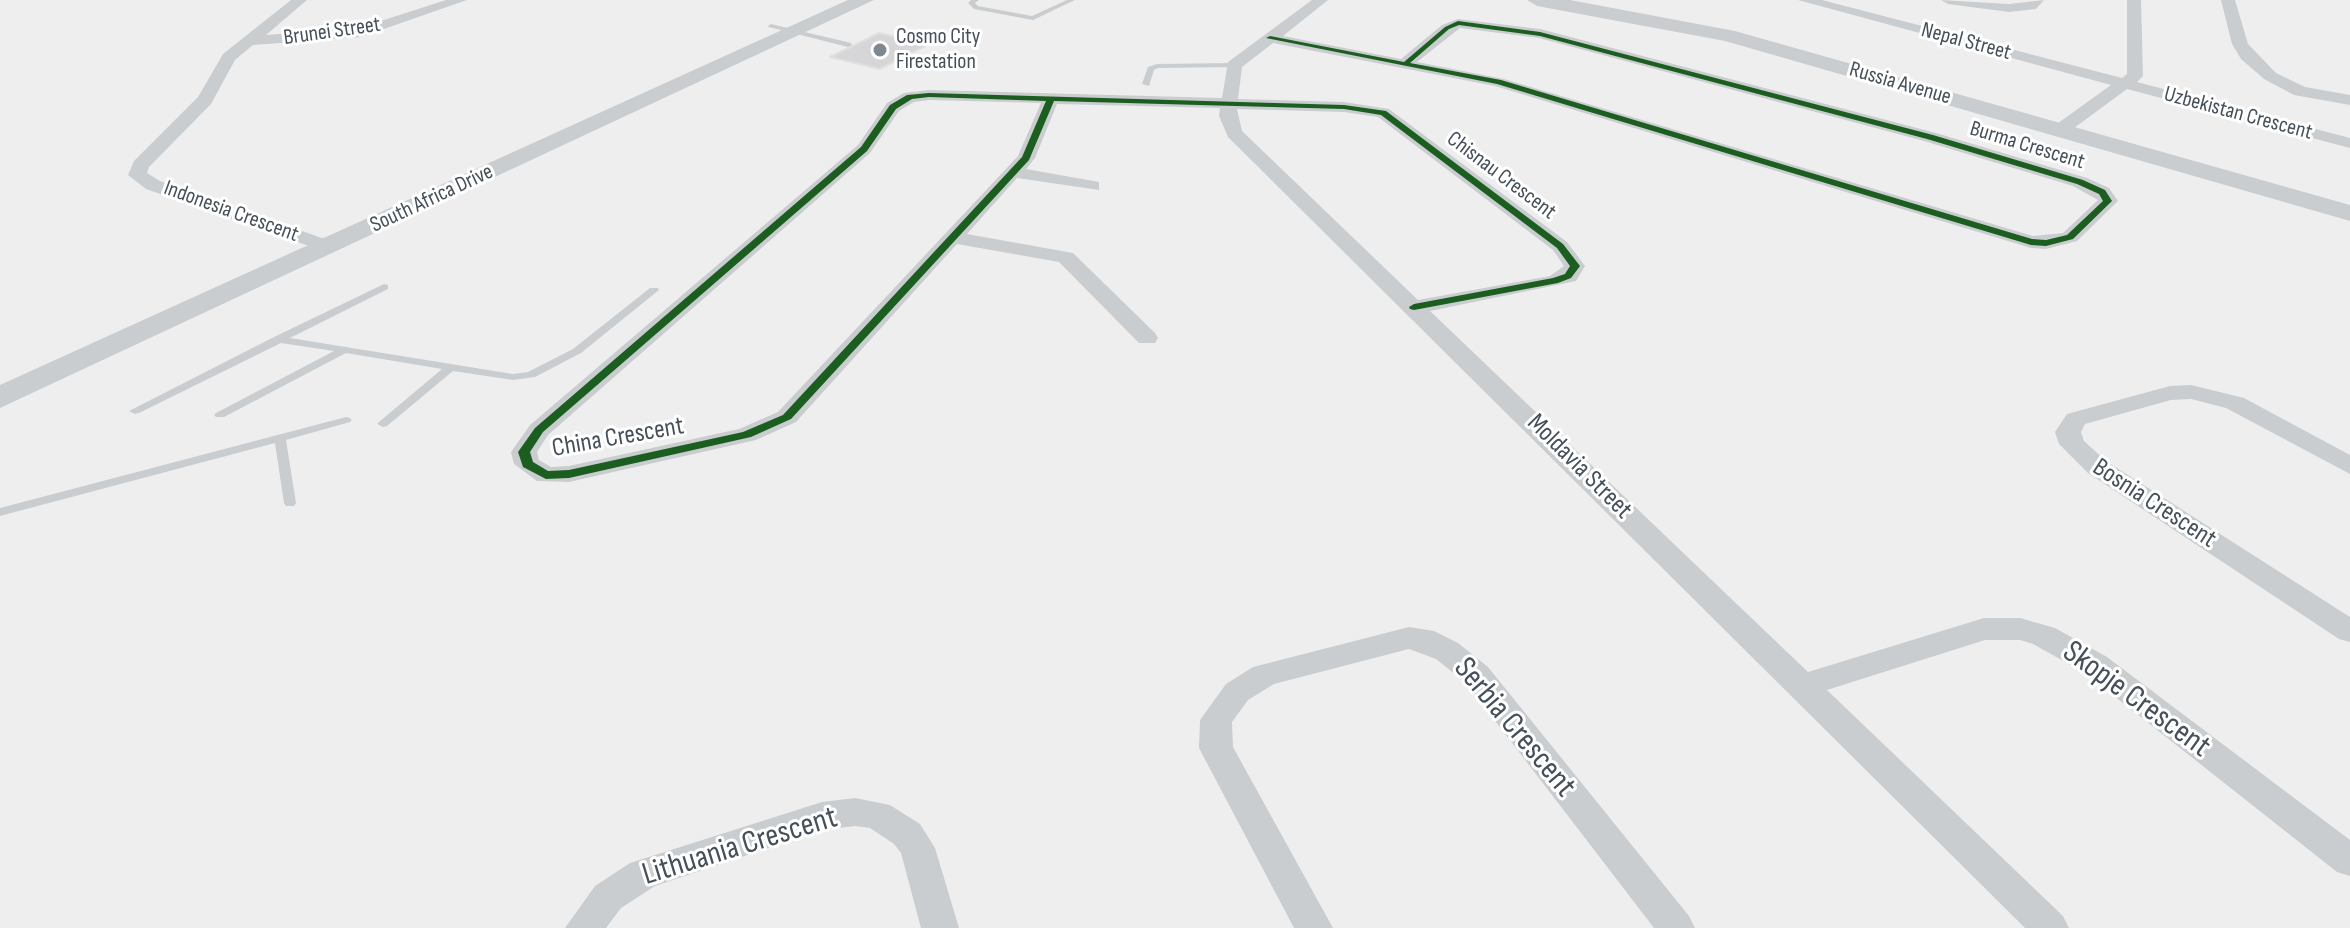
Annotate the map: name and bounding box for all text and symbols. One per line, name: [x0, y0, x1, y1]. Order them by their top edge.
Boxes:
street label: Brunei Street: [282, 12, 382, 52]
street label: Nepal Street: [1918, 17, 2014, 67]
place label: Cosmo City Firestation: [896, 24, 980, 76]
marker: Cosmo City Firestation: [871, 41, 889, 59]
street label: Russia Avenue: [1846, 57, 1954, 111]
street label: Uzbekistan Crescent: [2161, 82, 2315, 146]
street label: Burma Crescent: [1966, 116, 2088, 176]
street label: Chisnau Crescent: [1441, 126, 1561, 226]
street label: South Africa Drive: [366, 159, 498, 239]
street label: Indonesia Crescent: [160, 175, 302, 249]
street label: Moldavia Street: [1520, 408, 1638, 526]
street label: China Crescent: [550, 411, 686, 465]
street label: Bosnia Crescent: [2086, 452, 2222, 556]
street label: Skopje Crescent: [2055, 634, 2217, 766]
street label: Serbia Crescent: [1445, 651, 1583, 805]
street label: Lithuania Crescent: [638, 799, 842, 895]

